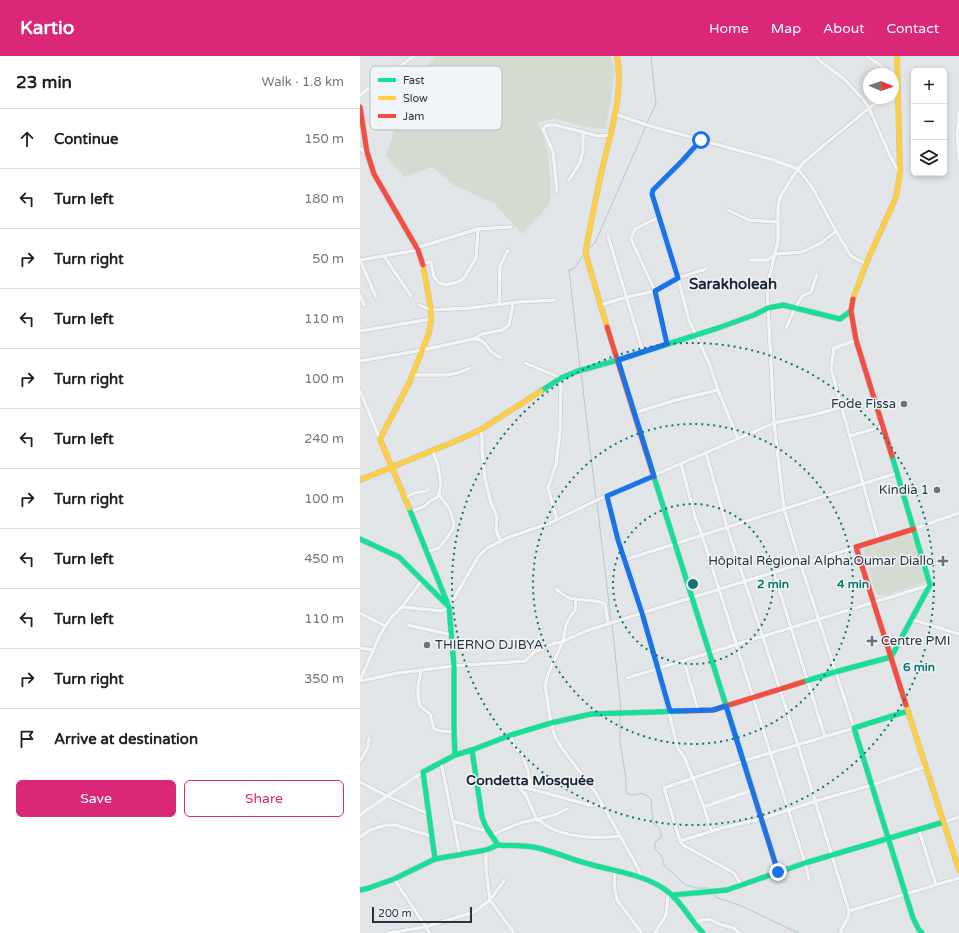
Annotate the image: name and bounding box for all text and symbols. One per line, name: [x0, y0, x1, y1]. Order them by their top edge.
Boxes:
text: Kartio: [20, 17, 74, 39]
text: Home: [709, 20, 749, 37]
text: Map: [771, 20, 801, 37]
text: About: [823, 20, 865, 37]
text: Contact: [887, 20, 939, 37]
legend: [370, 66, 502, 130]
north arrow: [863, 68, 899, 104]
map controls: [911, 68, 947, 176]
button: +: [911, 68, 947, 104]
text: 23 min: [16, 72, 72, 93]
text: Walk · 1.8 km: [262, 74, 344, 90]
text: Fast: [403, 74, 424, 87]
text: Slow: [403, 92, 428, 105]
button: −: [911, 104, 947, 140]
text: Jam: [403, 110, 424, 123]
icon: ahead: [16, 128, 38, 150]
text: Continue: [54, 130, 118, 148]
text: 150 m: [304, 131, 344, 147]
route start: [692, 131, 710, 149]
button: layers: [911, 140, 947, 176]
icon: left: [16, 188, 38, 210]
text: Turn left: [54, 190, 114, 208]
text: 180 m: [304, 191, 344, 207]
icon: right: [16, 248, 38, 270]
text: Turn right: [54, 250, 124, 268]
text: 50 m: [312, 251, 344, 267]
district label: Sarakholeah: [689, 275, 777, 293]
icon: left: [16, 308, 38, 330]
text: Turn left: [54, 310, 114, 328]
text: 110 m: [304, 311, 344, 327]
icon: right: [16, 368, 38, 390]
text: Turn right: [54, 370, 124, 388]
text: 100 m: [304, 371, 344, 387]
place label: Fode Fissa: [831, 396, 896, 412]
marker: Fode Fissa: [899, 399, 909, 409]
icon: left: [16, 428, 38, 450]
text: Turn left: [54, 430, 114, 448]
text: 240 m: [304, 431, 344, 447]
place label: Kindia 1: [879, 482, 929, 498]
marker: Kindia 1: [932, 485, 942, 495]
icon: right: [16, 488, 38, 510]
text: Turn right: [54, 490, 124, 508]
text: 100 m: [304, 491, 344, 507]
icon: left: [16, 548, 38, 570]
text: Turn left: [54, 550, 114, 568]
text: 450 m: [304, 551, 344, 567]
place label: Hôpital Régional Alpha Oumar Diallo: [708, 553, 934, 569]
marker: Hôpital Régional Alpha Oumar Diallo: [937, 555, 949, 567]
centre of rings: [686, 577, 700, 591]
text: 2 min: [757, 577, 789, 591]
text: 4 min: [837, 577, 869, 591]
icon: left: [16, 608, 38, 630]
text: Turn left: [54, 610, 114, 628]
text: 110 m: [304, 611, 344, 627]
place label: Centre PMI: [881, 633, 950, 649]
marker: Centre PMI: [866, 635, 878, 647]
place label: THIERNO DJIBYA: [435, 637, 544, 653]
marker: THIERNO DJIBYA: [422, 640, 432, 650]
text: 6 min: [903, 660, 935, 674]
icon: right: [16, 668, 38, 690]
text: Turn right: [54, 670, 124, 688]
text: 350 m: [304, 671, 344, 687]
icon: arrive: [16, 728, 38, 750]
text: Arrive at destination: [54, 730, 198, 748]
district label: Сondetta Mosquée: [466, 772, 594, 789]
button: Save: [16, 780, 176, 817]
button: Share: [184, 780, 344, 817]
route end: [769, 863, 787, 881]
scale bar: [372, 905, 472, 924]
text: 200 m: [378, 907, 412, 920]

